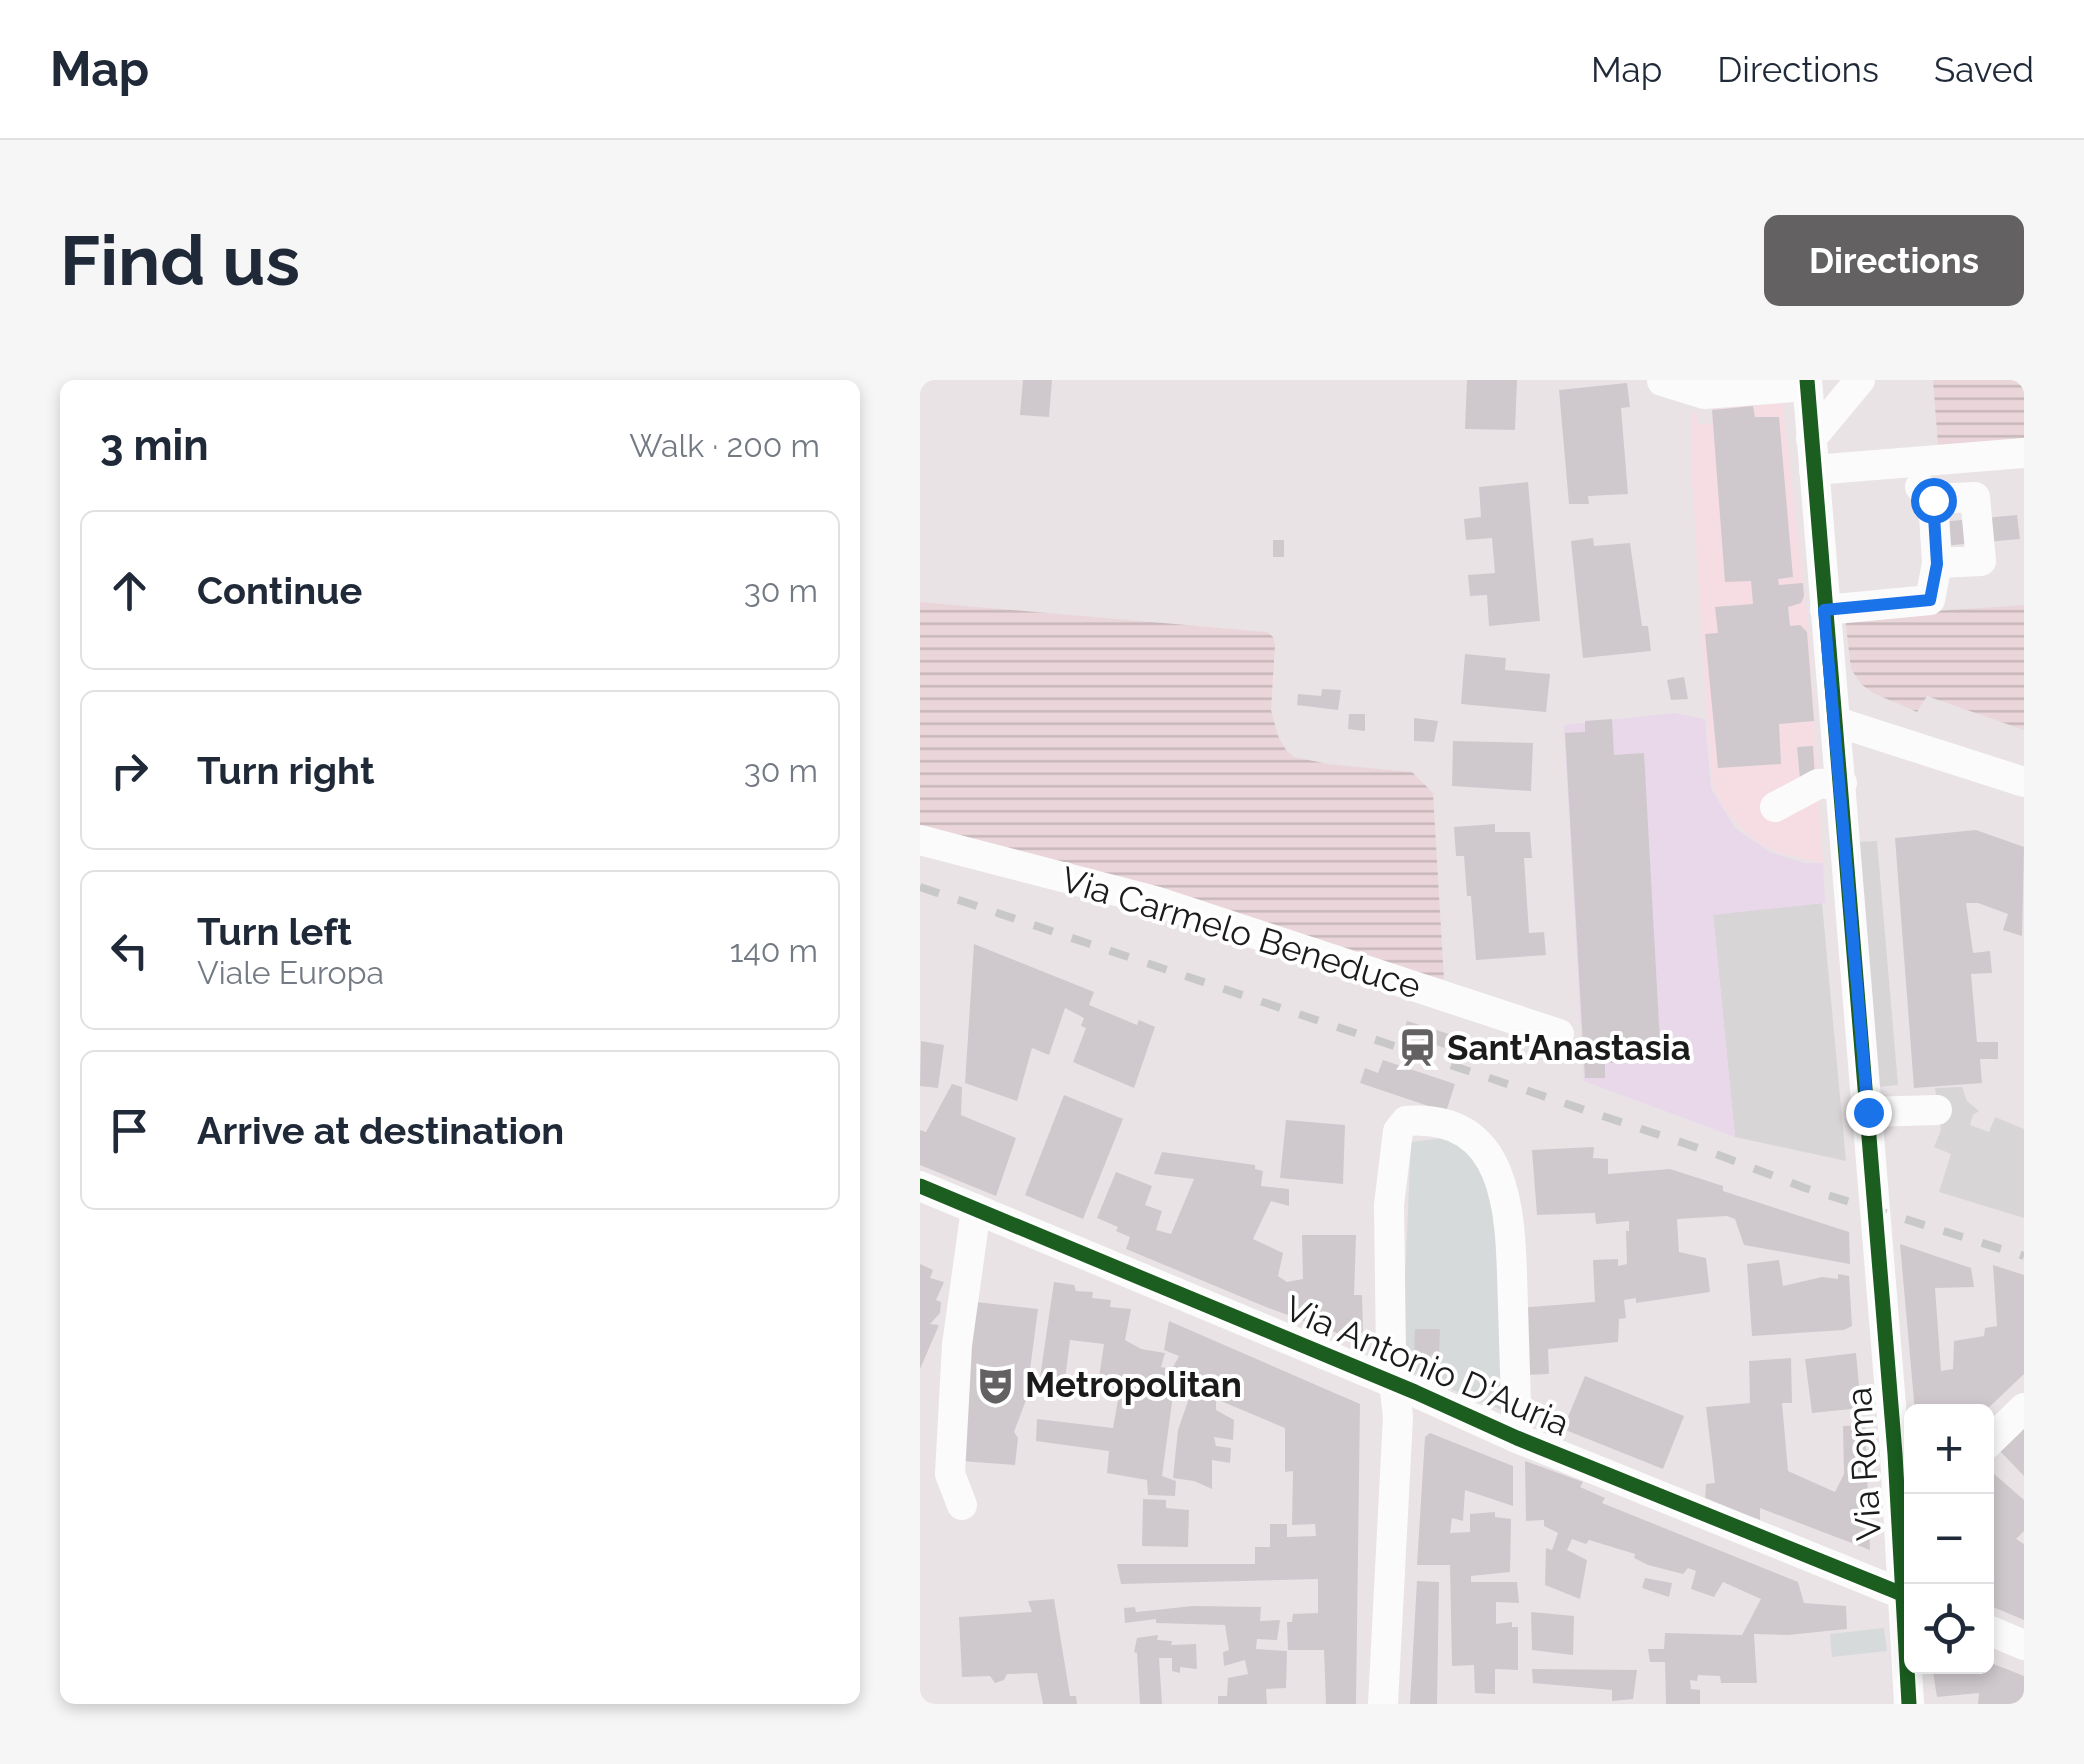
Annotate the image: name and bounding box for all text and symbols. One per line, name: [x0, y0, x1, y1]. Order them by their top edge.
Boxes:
text: Map: [50, 41, 149, 97]
text: Map: [1591, 49, 1662, 90]
text: Directions: [1717, 49, 1879, 90]
text: Saved: [1934, 49, 2034, 90]
button: Directions: [1764, 215, 2024, 306]
text: Find us: [60, 219, 300, 301]
text: 3 min: [100, 421, 209, 470]
text: Walk · 200 m: [629, 427, 820, 464]
route start: [1911, 478, 1957, 524]
icon: ahead: [102, 563, 157, 618]
text: Continue: [197, 568, 362, 613]
text: 30 m: [744, 572, 818, 609]
icon: right: [102, 743, 157, 798]
text: Turn right: [197, 748, 374, 793]
text: 30 m: [744, 752, 818, 789]
street label: Via Carmelo Beneduce: [1056, 858, 1426, 1007]
text: Turn left: [197, 909, 352, 954]
icon: left: [102, 923, 157, 978]
text: 140 m: [730, 932, 818, 969]
text: Viale Europa: [197, 954, 384, 991]
station icon: Sant'Anastasia: [1396, 1027, 1438, 1069]
place label: Sant'Anastasia: [1447, 1027, 1691, 1068]
route end: [1846, 1090, 1892, 1136]
icon: arrive: [102, 1103, 157, 1158]
text: Arrive at destination: [197, 1108, 564, 1153]
street label: Via Antonio D'Auria: [1279, 1287, 1576, 1444]
theatre icon: Metropolitan: [974, 1364, 1016, 1406]
place label: Metropolitan: [1025, 1364, 1242, 1405]
street label: Via Roma: [1838, 1386, 1889, 1542]
map controls: [1904, 1404, 1994, 1674]
button: +: [1904, 1404, 1994, 1494]
button: −: [1904, 1494, 1994, 1584]
button: locate: [1904, 1584, 1994, 1674]

